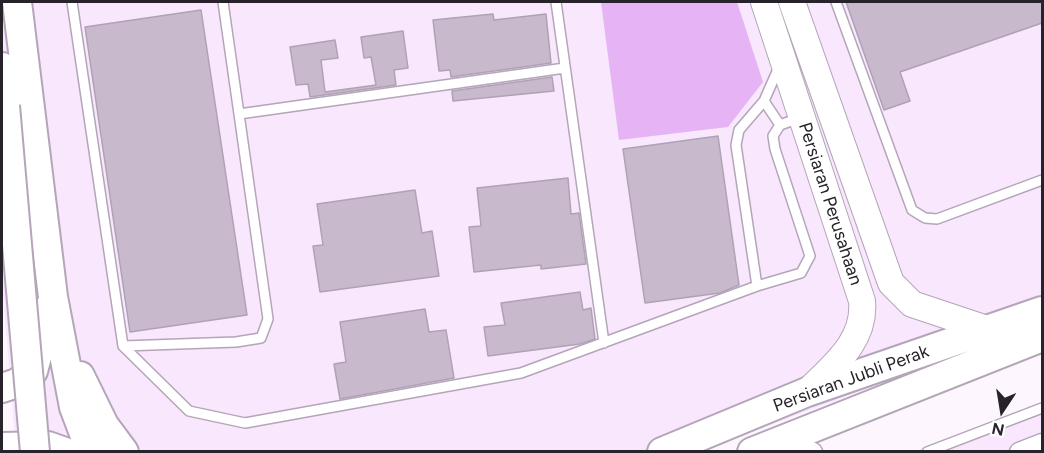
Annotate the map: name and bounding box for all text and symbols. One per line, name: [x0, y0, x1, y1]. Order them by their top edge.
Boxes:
street label: Persiaran Perusahaan: [793, 120, 867, 288]
street label: Persiaran Jubli Perak: [770, 341, 932, 417]
north arrow: [972, 381, 1032, 441]
text: N: [990, 419, 1006, 440]

